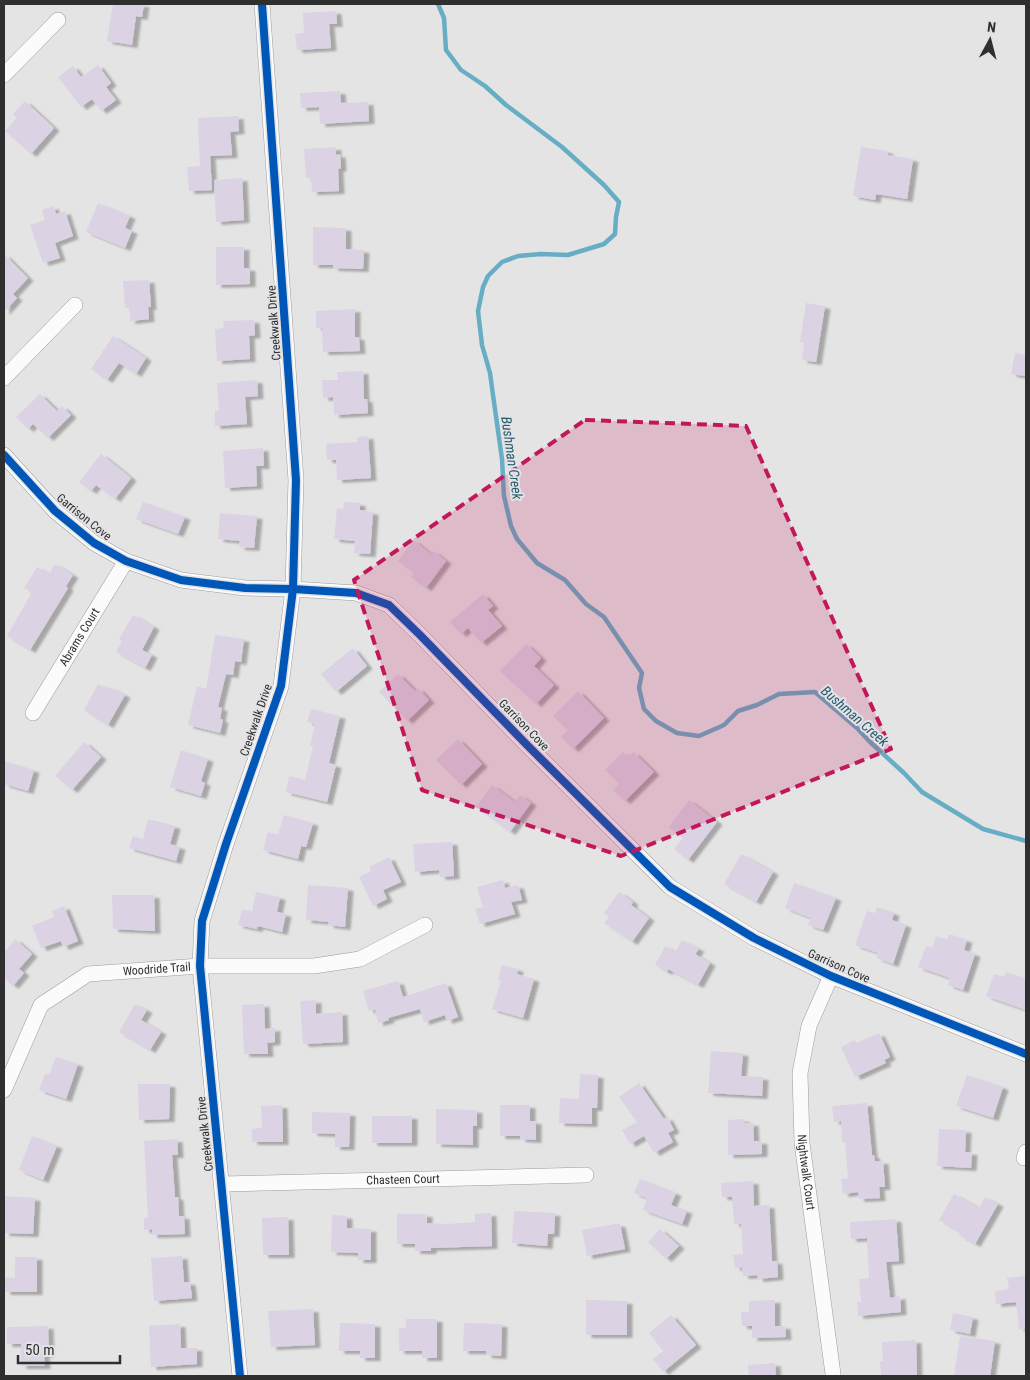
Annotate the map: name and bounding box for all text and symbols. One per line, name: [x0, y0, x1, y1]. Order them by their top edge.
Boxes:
north arrow: [965, 15, 1015, 65]
text: N: [986, 19, 997, 36]
street label: Creekwalk Drive: [264, 285, 284, 361]
water label: Bushman Creek: [498, 415, 526, 501]
street label: Garrison Cove: [54, 491, 114, 544]
street label: Abrams Court: [56, 605, 103, 669]
street label: Creekwalk Drive: [237, 682, 275, 758]
water label: Bushman Creek: [818, 682, 893, 750]
street label: Garrison Cove: [496, 696, 552, 754]
street label: Garrison Cove: [806, 946, 873, 986]
street label: Woodride Trail: [122, 960, 191, 978]
street label: Creekwalk Drive: [194, 1095, 216, 1172]
street label: Nightwalk Court: [795, 1134, 818, 1211]
street label: Chasteen Court: [366, 1172, 440, 1187]
scale bar: [18, 1332, 120, 1364]
text: 50 m: [25, 1341, 55, 1359]

